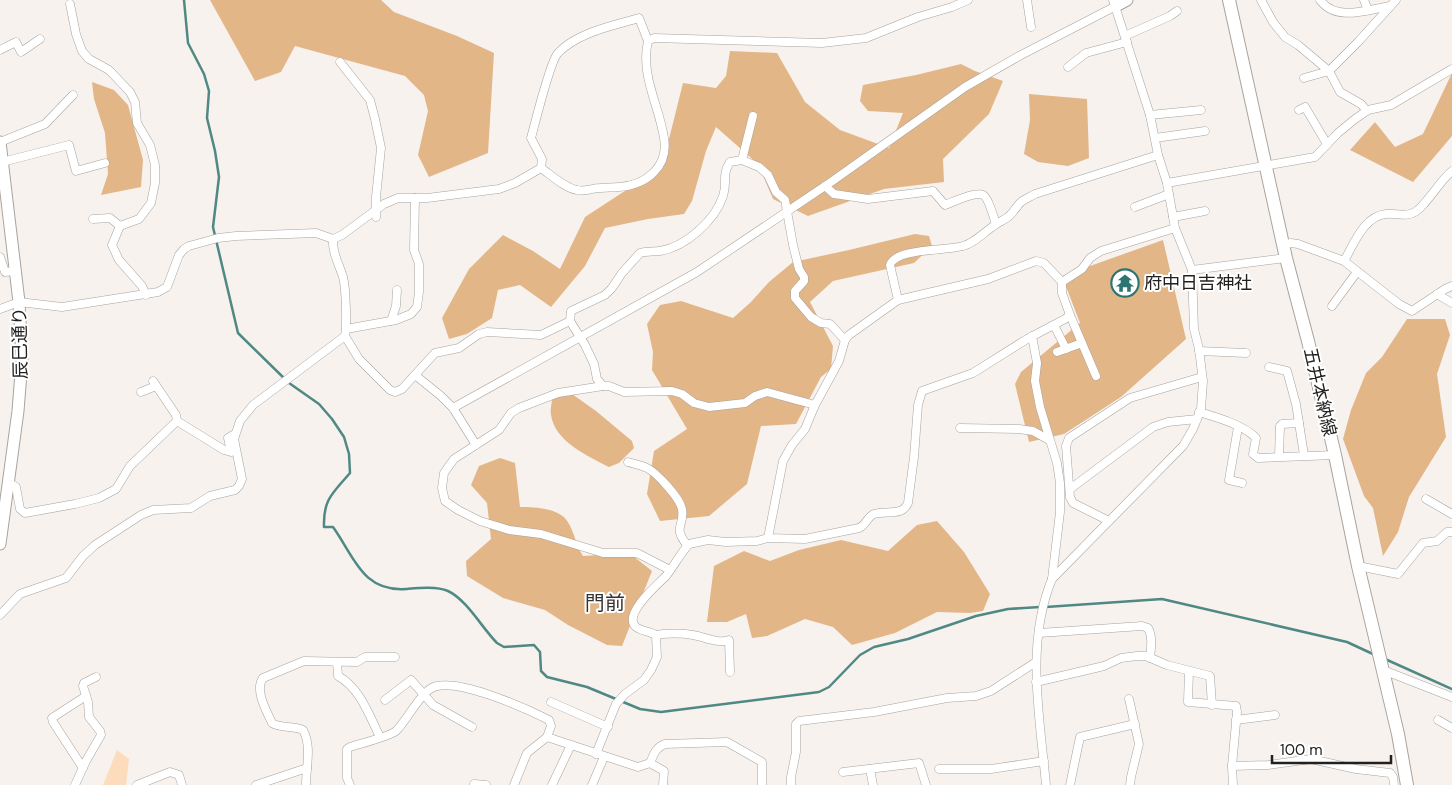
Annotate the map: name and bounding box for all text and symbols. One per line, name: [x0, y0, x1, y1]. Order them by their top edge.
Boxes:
temple icon: 府中日吉神社: [1110, 268, 1140, 298]
place label: 府中日吉神社: [1144, 271, 1252, 295]
street label: 辰巳通り: [7, 307, 33, 379]
street label: 五井本納線: [1298, 345, 1342, 439]
district label: 門前: [585, 590, 625, 616]
scale bar: [1272, 732, 1391, 764]
text: 100 m: [1280, 740, 1323, 760]

